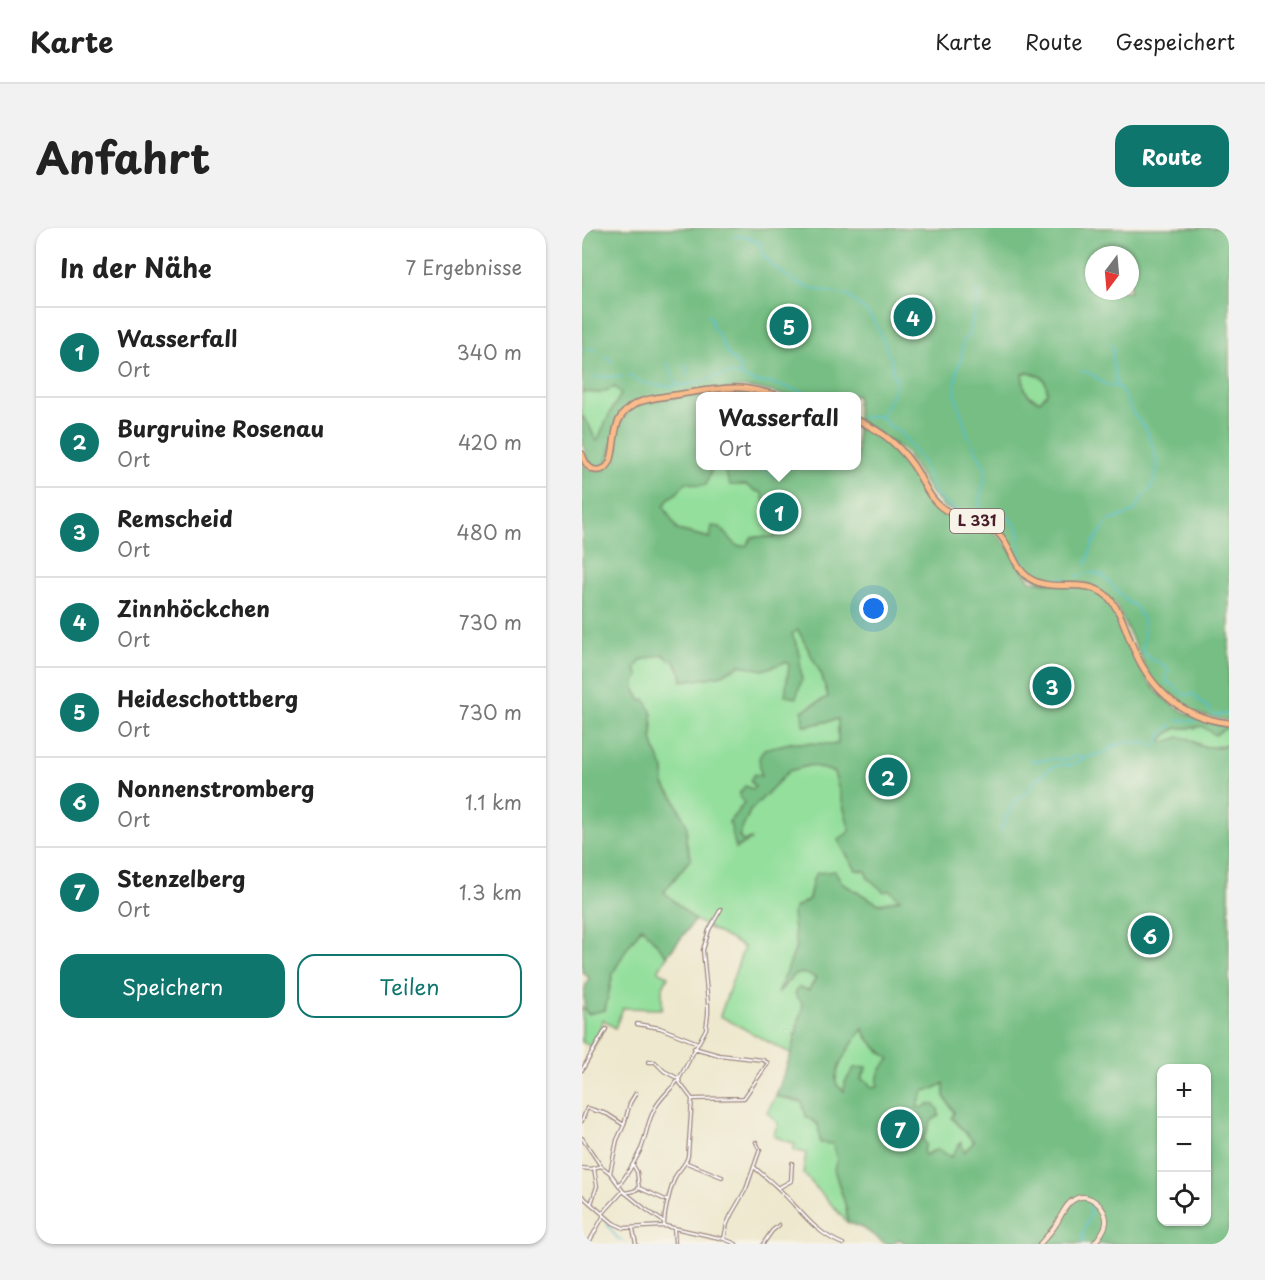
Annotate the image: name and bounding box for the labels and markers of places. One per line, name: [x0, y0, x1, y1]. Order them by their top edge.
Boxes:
pin: 4: [894, 294, 932, 340]
pin: 5: [770, 304, 808, 348]
pin: 1: [760, 490, 798, 534]
pin: 3: [1032, 664, 1072, 708]
pin: 2: [868, 754, 908, 800]
pin: 6: [1130, 912, 1170, 958]
pin: 7: [880, 1106, 920, 1152]

